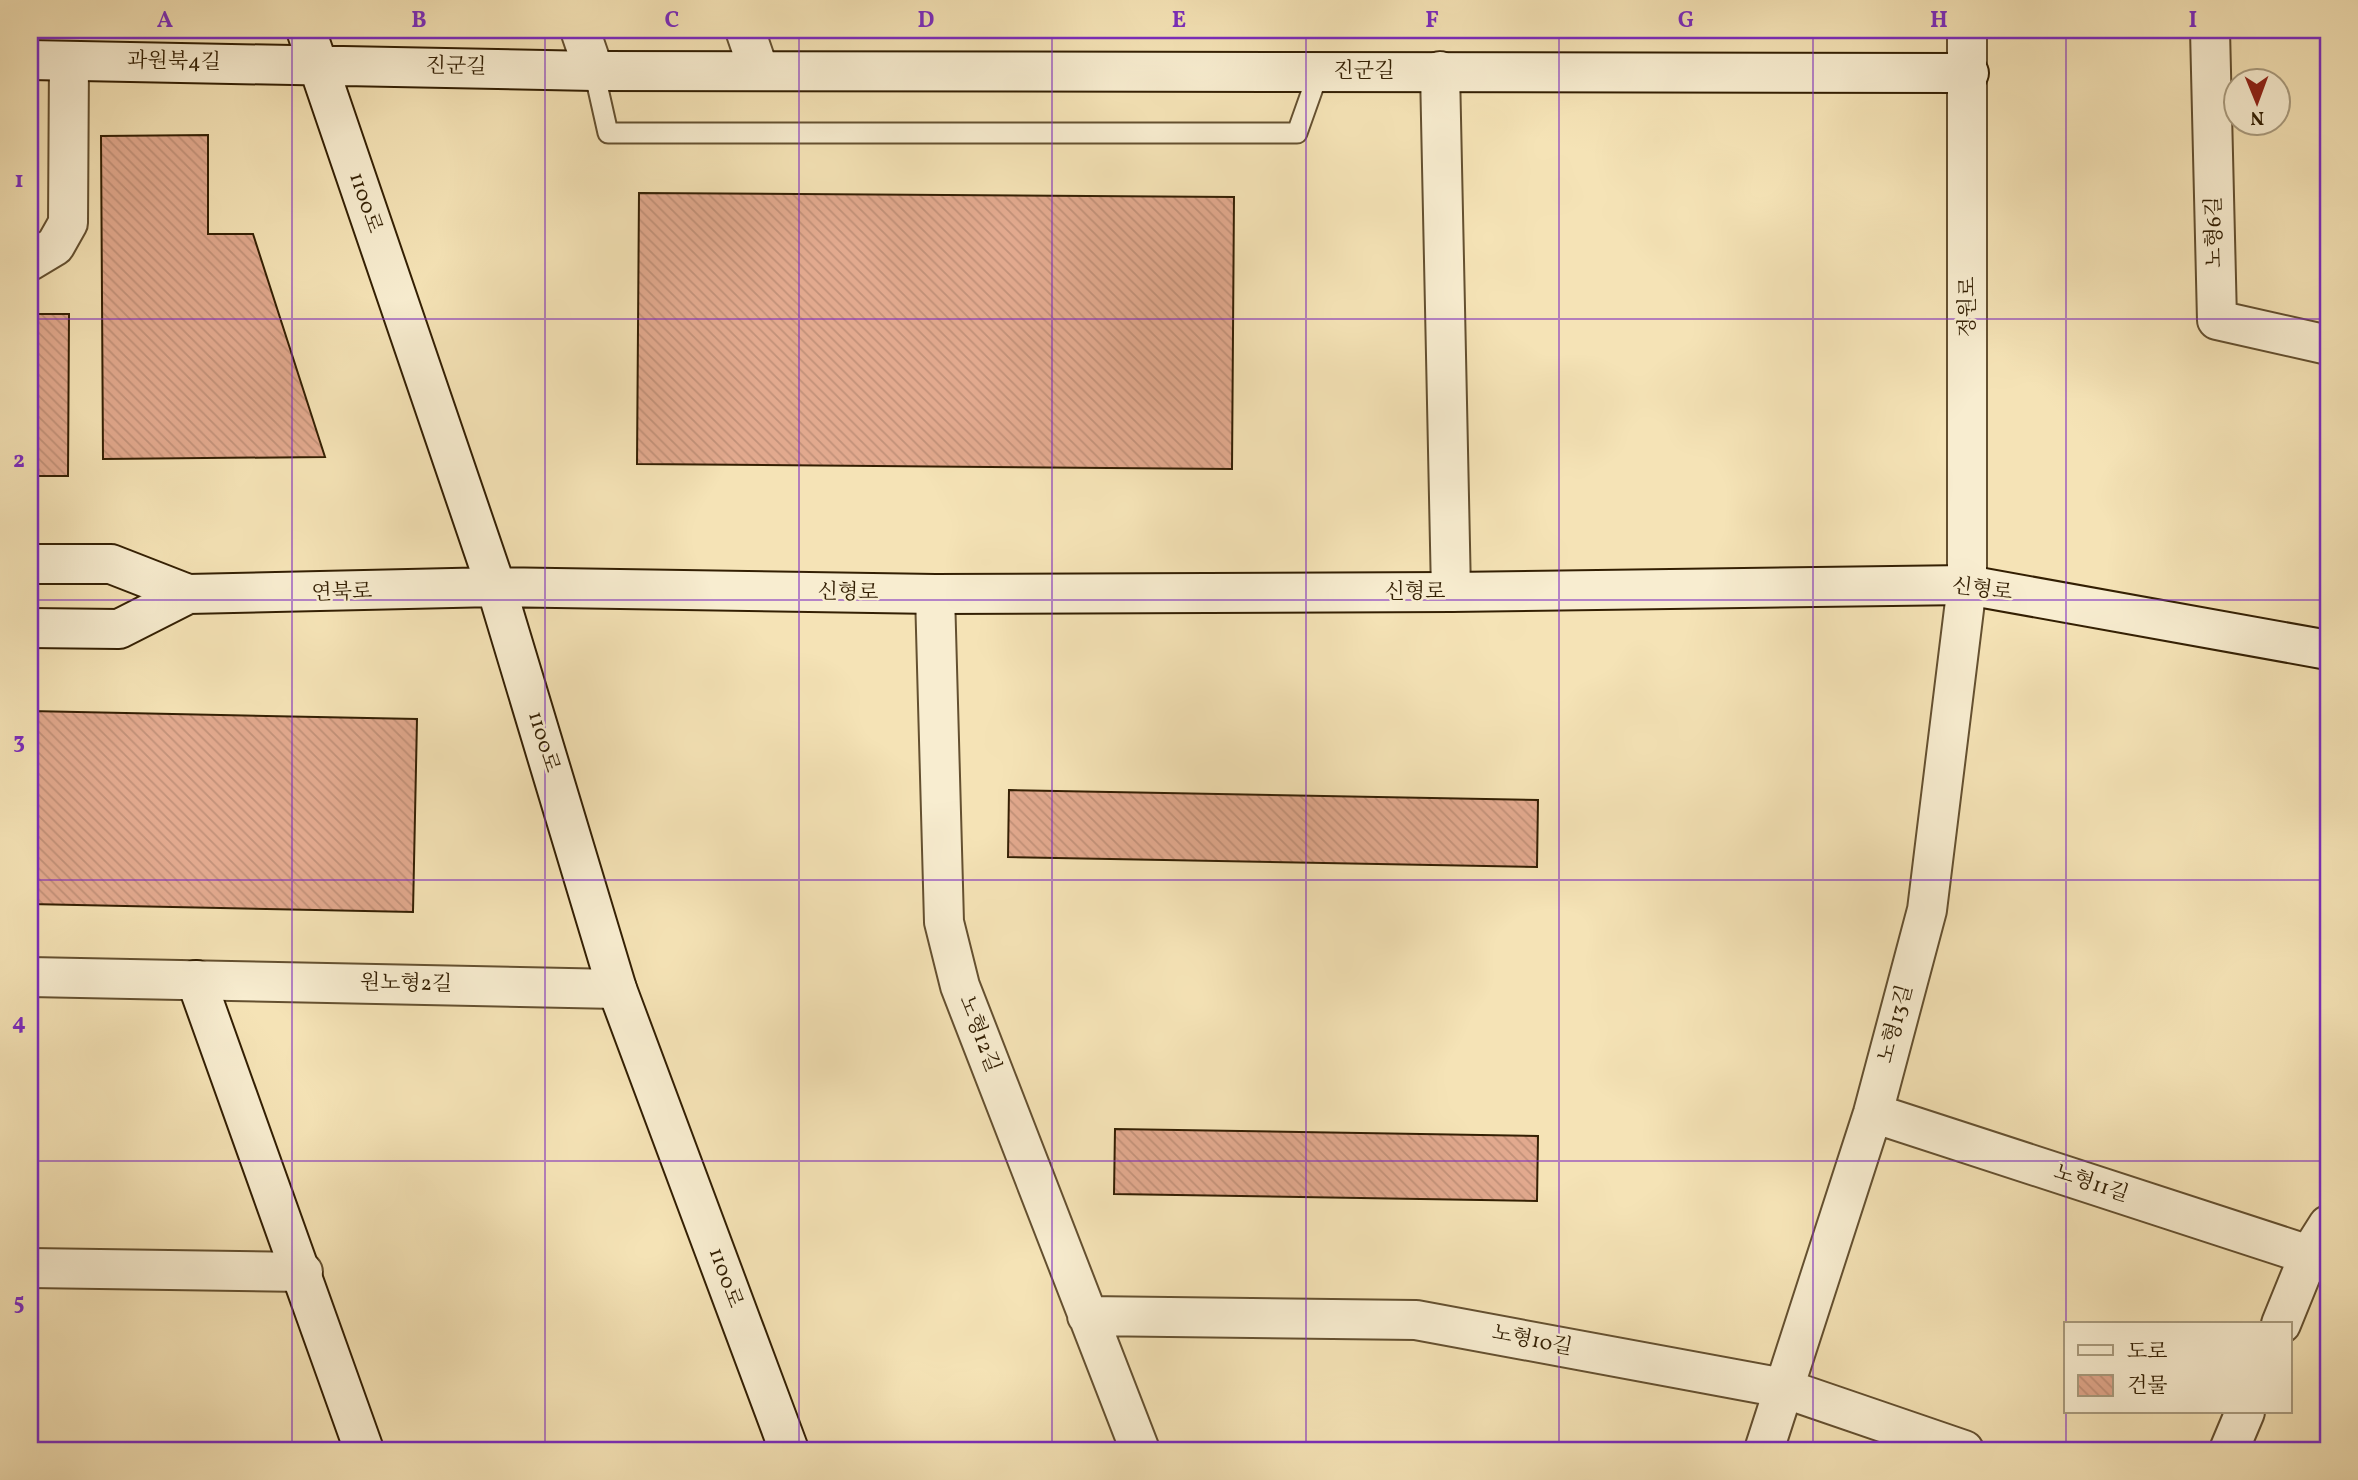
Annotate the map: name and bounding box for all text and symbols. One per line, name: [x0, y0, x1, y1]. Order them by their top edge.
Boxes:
text: A: [157, 5, 173, 37]
text: B: [411, 5, 427, 37]
text: C: [665, 5, 679, 37]
text: D: [918, 5, 935, 37]
text: E: [1172, 5, 1186, 37]
text: F: [1425, 5, 1439, 37]
text: G: [1678, 5, 1694, 37]
text: H: [1930, 5, 1948, 37]
text: I: [2189, 5, 2197, 37]
street label: 과원북4길: [127, 47, 221, 77]
street label: 진군길: [425, 52, 487, 82]
street label: 진군길: [1334, 57, 1394, 86]
north arrow: [2222, 66, 2292, 136]
text: N: [2250, 104, 2264, 130]
text: 1: [14, 165, 24, 197]
street label: 1100로: [341, 169, 389, 237]
street label: 노형6길: [2200, 196, 2230, 268]
street label: 정원로: [1954, 277, 1983, 337]
text: 2: [13, 445, 25, 477]
street label: 신형로: [1950, 572, 2014, 608]
street label: 연북로: [311, 577, 373, 609]
street label: 신형로: [817, 578, 879, 608]
street label: 신형로: [1385, 578, 1445, 607]
street label: 1100로: [520, 708, 566, 776]
text: 3: [13, 726, 25, 758]
street label: 원노형2길: [360, 969, 452, 999]
street label: 노형13길: [1872, 982, 1920, 1066]
street label: 노형12길: [951, 991, 1007, 1077]
text: 4: [12, 1007, 26, 1039]
street label: 노형11길: [2050, 1158, 2132, 1210]
street label: 1100로: [701, 1244, 749, 1312]
text: 5: [13, 1287, 25, 1319]
street label: 노형10길: [1489, 1319, 1575, 1363]
legend: [2064, 1322, 2292, 1414]
text: 도로: [2127, 1338, 2168, 1367]
text: 건물: [2127, 1372, 2168, 1401]

